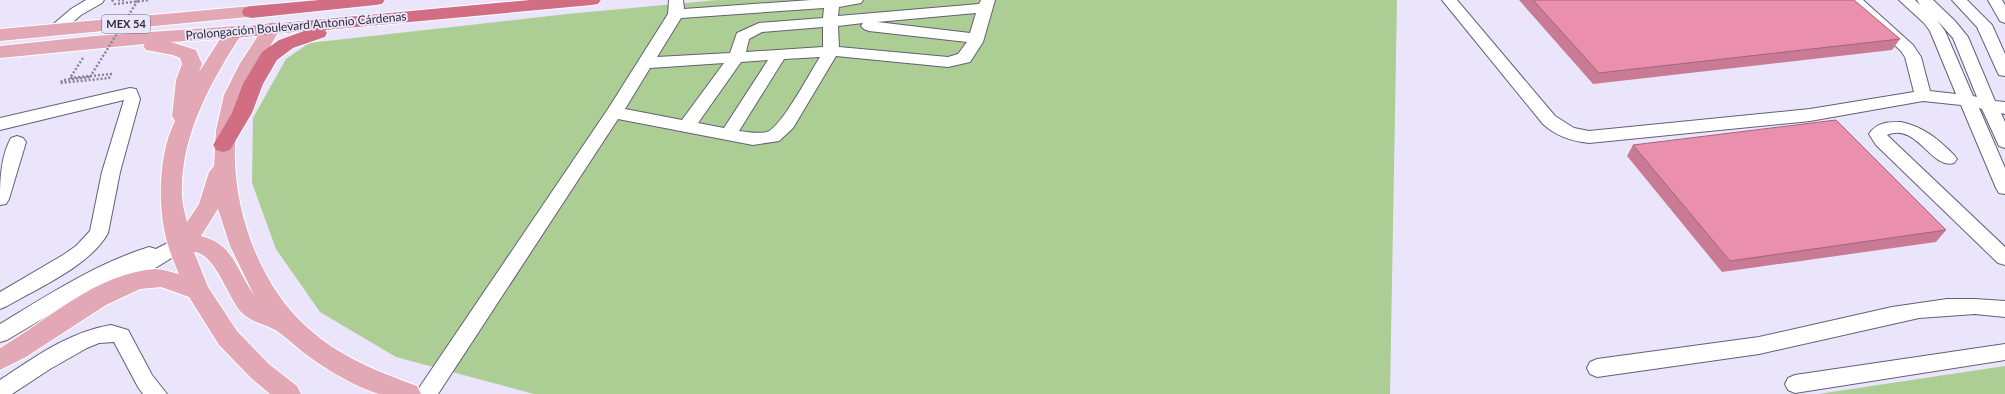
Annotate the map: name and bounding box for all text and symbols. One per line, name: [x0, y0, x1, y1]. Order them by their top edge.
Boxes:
street label: Prolongación Boulevard Antonio Cárdenas: [185, 8, 407, 43]
road number: MEX 54: [102, 15, 150, 33]

